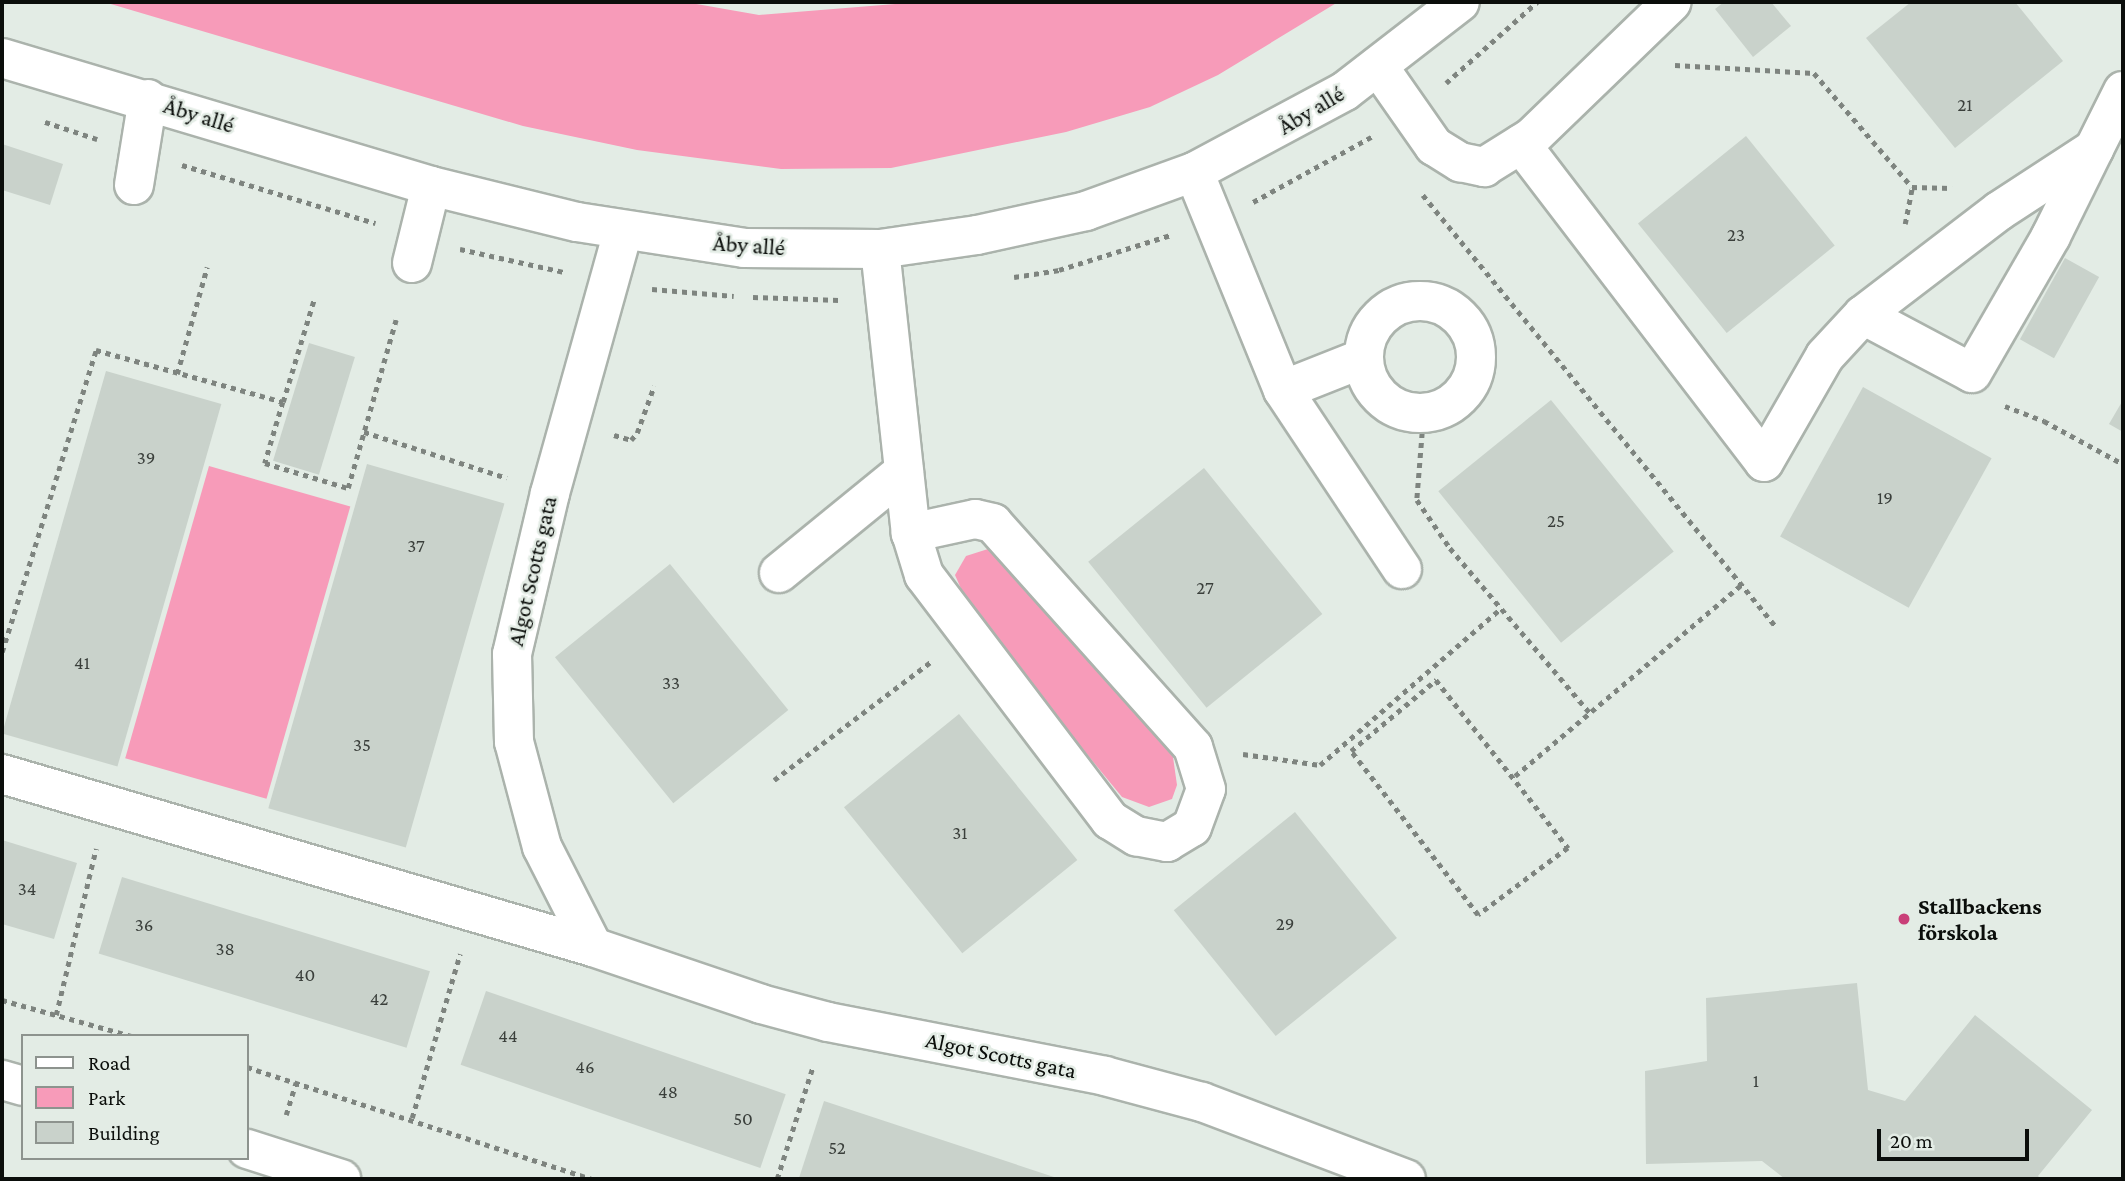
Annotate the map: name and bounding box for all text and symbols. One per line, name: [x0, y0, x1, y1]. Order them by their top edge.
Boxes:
street label: Åby allé: [1273, 80, 1349, 140]
street label: Åby allé: [160, 91, 238, 139]
house number: 21: [1957, 94, 1973, 116]
house number: 23: [1727, 224, 1745, 246]
street label: Åby allé: [712, 229, 786, 261]
house number: 39: [137, 447, 155, 469]
house number: 19: [1877, 487, 1893, 509]
street label: Algot Scotts gata: [501, 493, 563, 649]
house number: 25: [1547, 510, 1565, 532]
house number: 37: [407, 535, 425, 557]
house number: 27: [1196, 577, 1214, 599]
house number: 41: [74, 652, 90, 674]
house number: 33: [662, 672, 680, 694]
house number: 35: [353, 734, 371, 756]
house number: 31: [952, 822, 968, 844]
house number: 34: [18, 878, 36, 900]
place label: Stallbackens förskola: [1918, 892, 2042, 946]
marker: Stallbackens förskola: [1896, 911, 1912, 927]
house number: 29: [1276, 913, 1294, 935]
house number: 36: [135, 914, 153, 936]
house number: 38: [215, 938, 235, 960]
house number: 40: [295, 964, 315, 986]
house number: 42: [370, 988, 388, 1010]
house number: 44: [498, 1025, 518, 1047]
street label: Algot Scotts gata: [923, 1026, 1079, 1084]
legend: [21, 1034, 248, 1160]
text: Road: [88, 1051, 131, 1075]
house number: 46: [575, 1056, 595, 1078]
house number: 1: [1753, 1070, 1759, 1092]
house number: 48: [658, 1081, 678, 1103]
text: Park: [88, 1086, 125, 1110]
house number: 50: [733, 1108, 753, 1130]
scale bar: [1880, 1114, 2032, 1158]
text: Building: [88, 1121, 160, 1145]
text: 20 m: [1890, 1129, 1933, 1153]
house number: 52: [828, 1137, 846, 1159]

